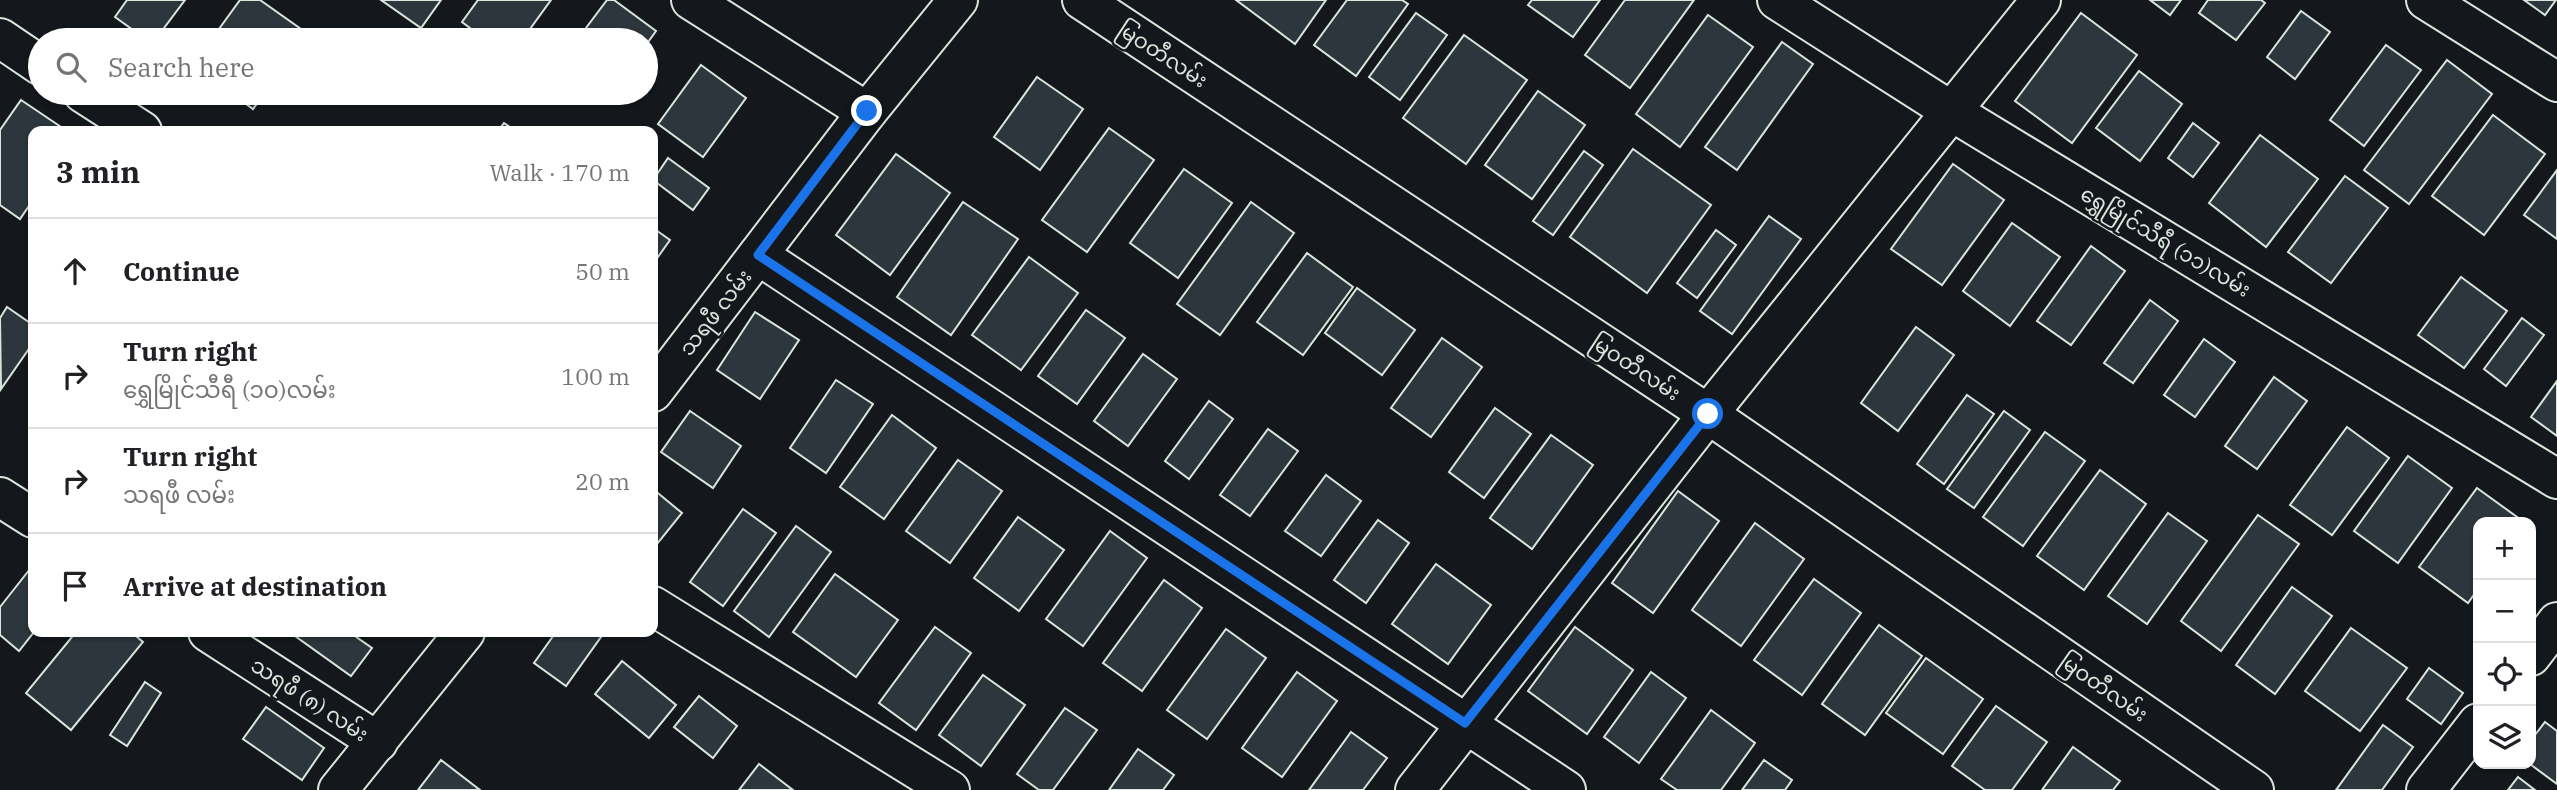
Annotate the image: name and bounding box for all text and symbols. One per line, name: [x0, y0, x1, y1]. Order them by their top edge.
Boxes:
street label: မြဝတီလမ်း: [1110, 14, 1214, 97]
search box: [28, 28, 658, 105]
icon: search: [52, 48, 90, 86]
text: Search here: [108, 50, 254, 84]
route end: [851, 95, 882, 126]
text: 3 min: [56, 152, 140, 191]
text: Walk · 170 m: [489, 157, 630, 187]
street label: ရွှေမြိုင်သီရီ (၁၁)လမ်း: [2074, 178, 2257, 306]
icon: ahead: [56, 252, 94, 290]
text: Continue: [123, 254, 240, 288]
text: 50 m: [575, 256, 630, 286]
street label: သရဖီ လမ်း: [672, 262, 761, 363]
street label: မြဝတီလမ်း: [1583, 327, 1687, 410]
text: Turn right: [123, 334, 257, 368]
icon: right: [56, 357, 94, 395]
text: 100 m: [561, 361, 630, 391]
text: ရွှေမြိုင်သီရီ (၁၀)လမ်း: [123, 374, 336, 404]
route start: [1692, 398, 1723, 429]
text: Turn right: [123, 439, 257, 473]
icon: right: [56, 462, 94, 500]
text: 20 m: [575, 466, 630, 496]
text: သရဖီ လမ်း: [123, 479, 235, 509]
map controls: [2473, 517, 2536, 769]
button: +: [2473, 517, 2536, 580]
icon: arrive: [56, 567, 94, 605]
text: Arrive at destination: [123, 569, 387, 603]
button: −: [2473, 580, 2536, 643]
button: locate: [2473, 643, 2536, 706]
street label: မြဝတီလမ်း: [2052, 645, 2154, 731]
street label: သရဖီ (၈) လမ်း: [244, 650, 375, 751]
button: layers: [2473, 706, 2536, 769]

